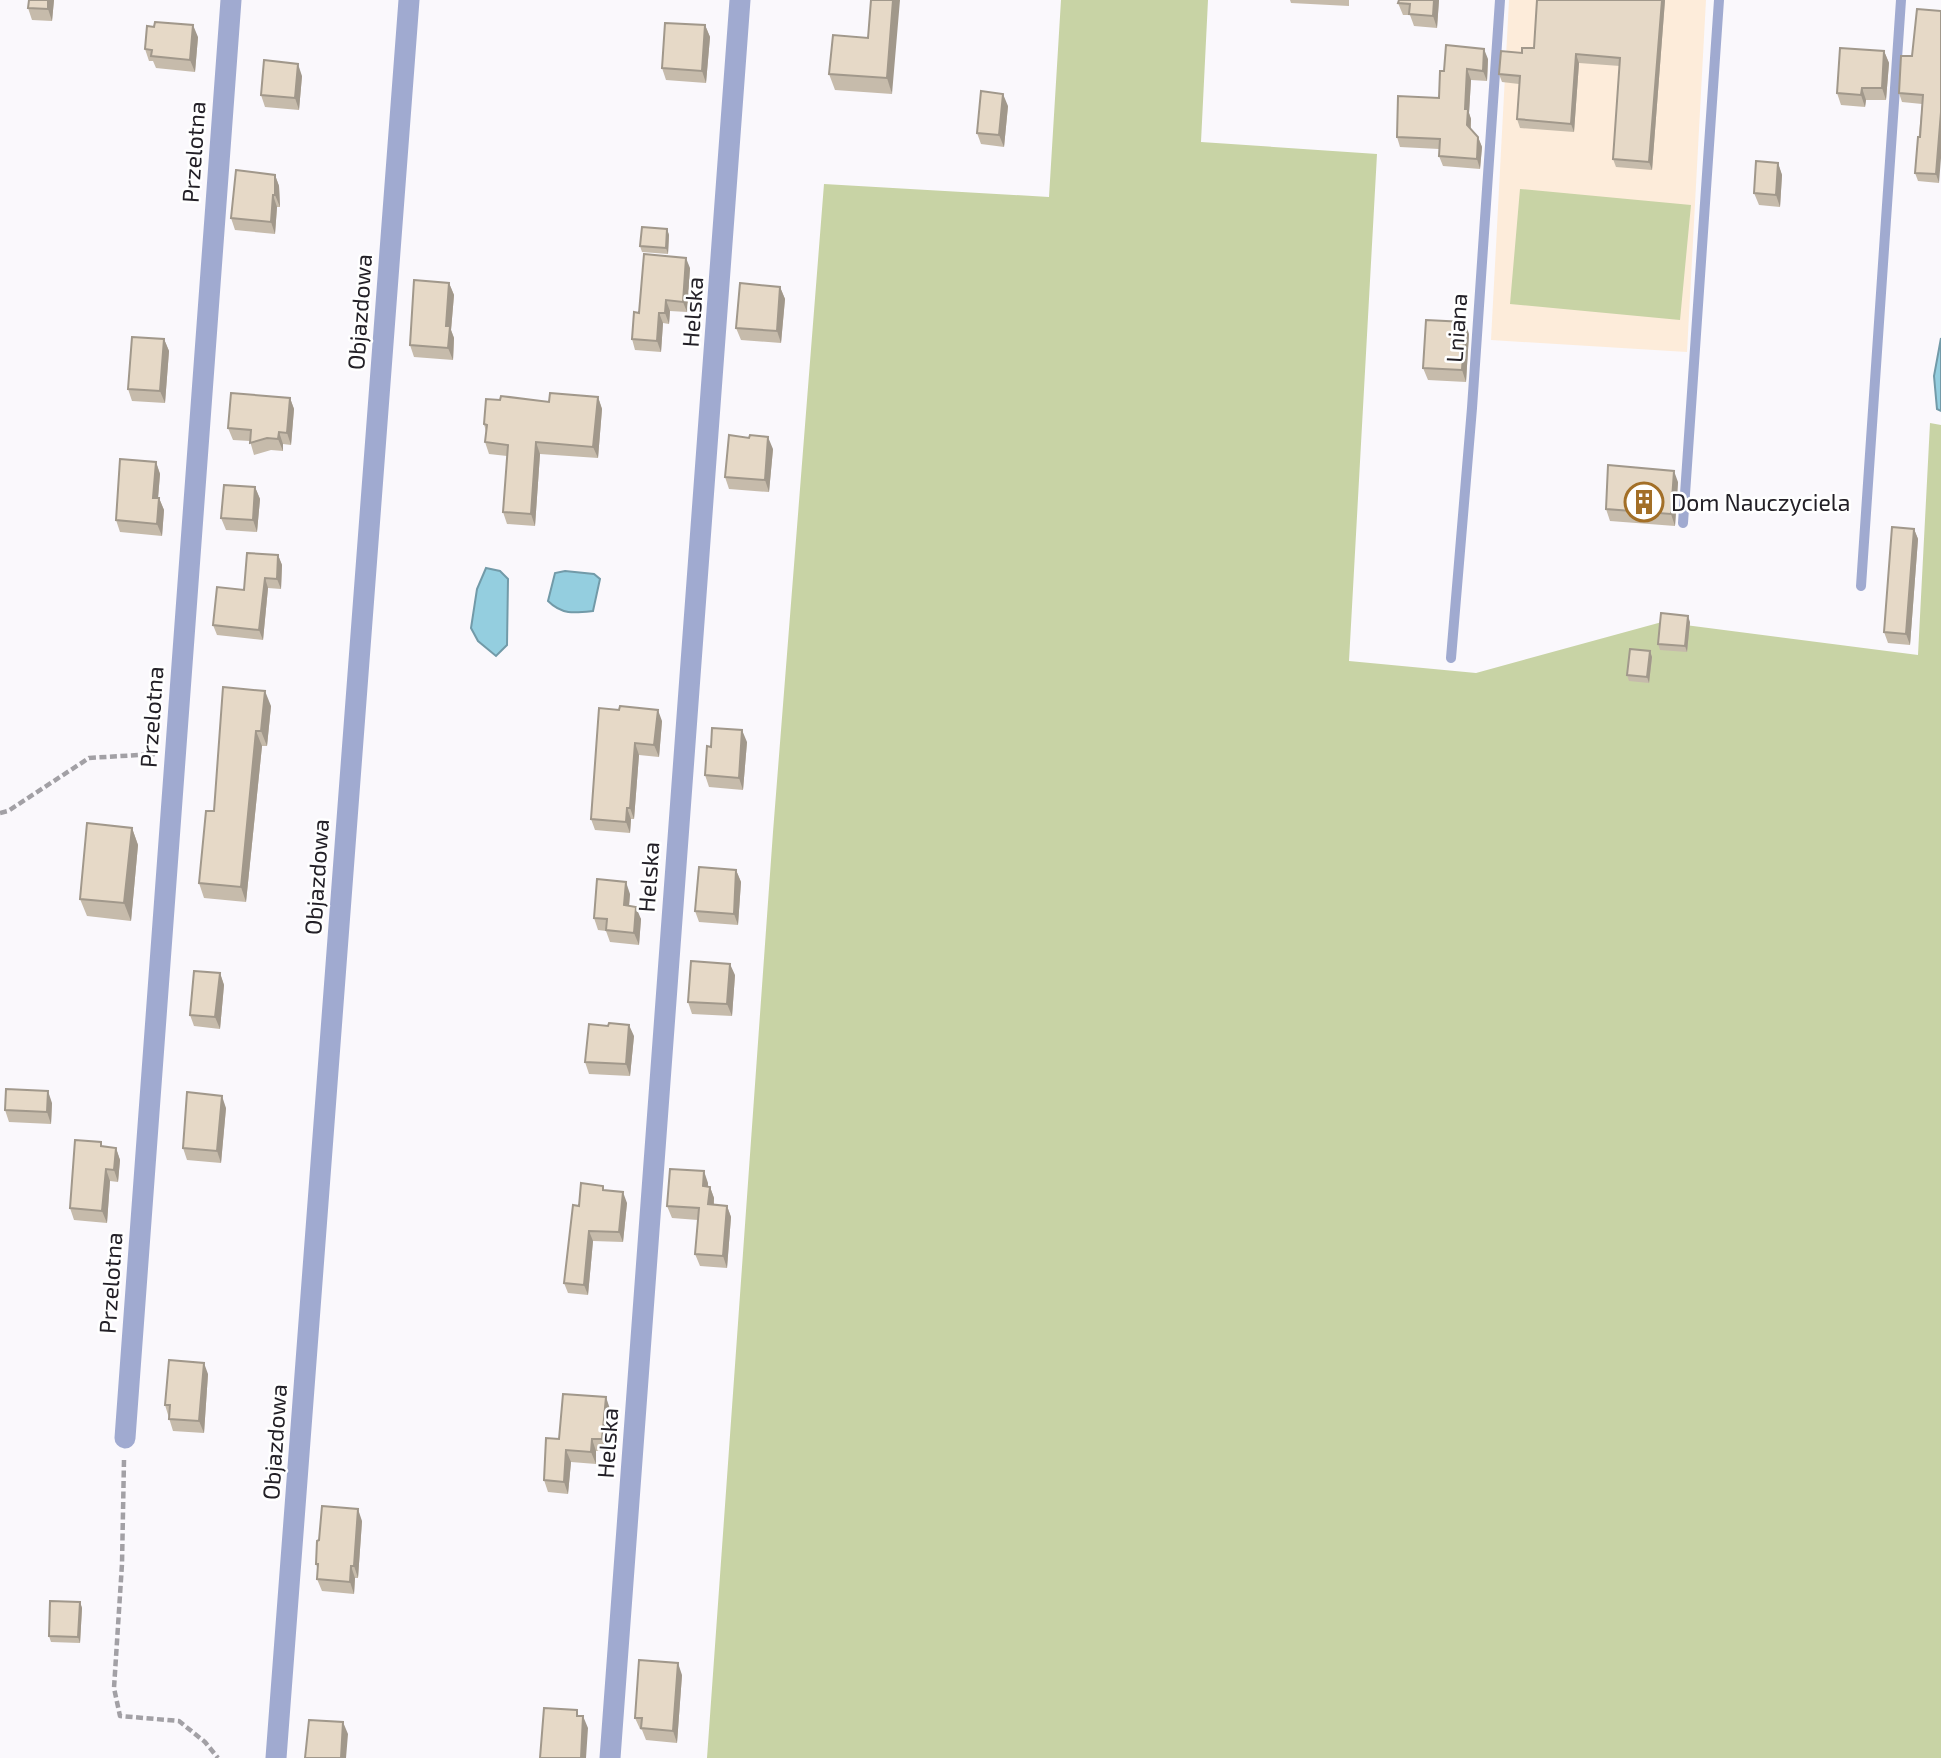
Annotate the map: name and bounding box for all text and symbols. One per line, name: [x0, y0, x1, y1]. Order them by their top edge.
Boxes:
street label: Przelotna: [175, 100, 211, 204]
street label: Objazdowa: [341, 253, 377, 371]
street label: Helska: [676, 276, 708, 348]
street label: Lniana: [1440, 292, 1472, 364]
building icon: Dom Nauczyciela: [1623, 481, 1665, 523]
place label: Dom Nauczyciela: [1671, 488, 1850, 516]
street label: Przelotna: [133, 665, 169, 769]
street label: Objazdowa: [298, 818, 334, 936]
street label: Helska: [632, 841, 664, 913]
street label: Przelotna: [92, 1231, 128, 1335]
street label: Objazdowa: [256, 1383, 292, 1501]
street label: Helska: [591, 1407, 623, 1479]

